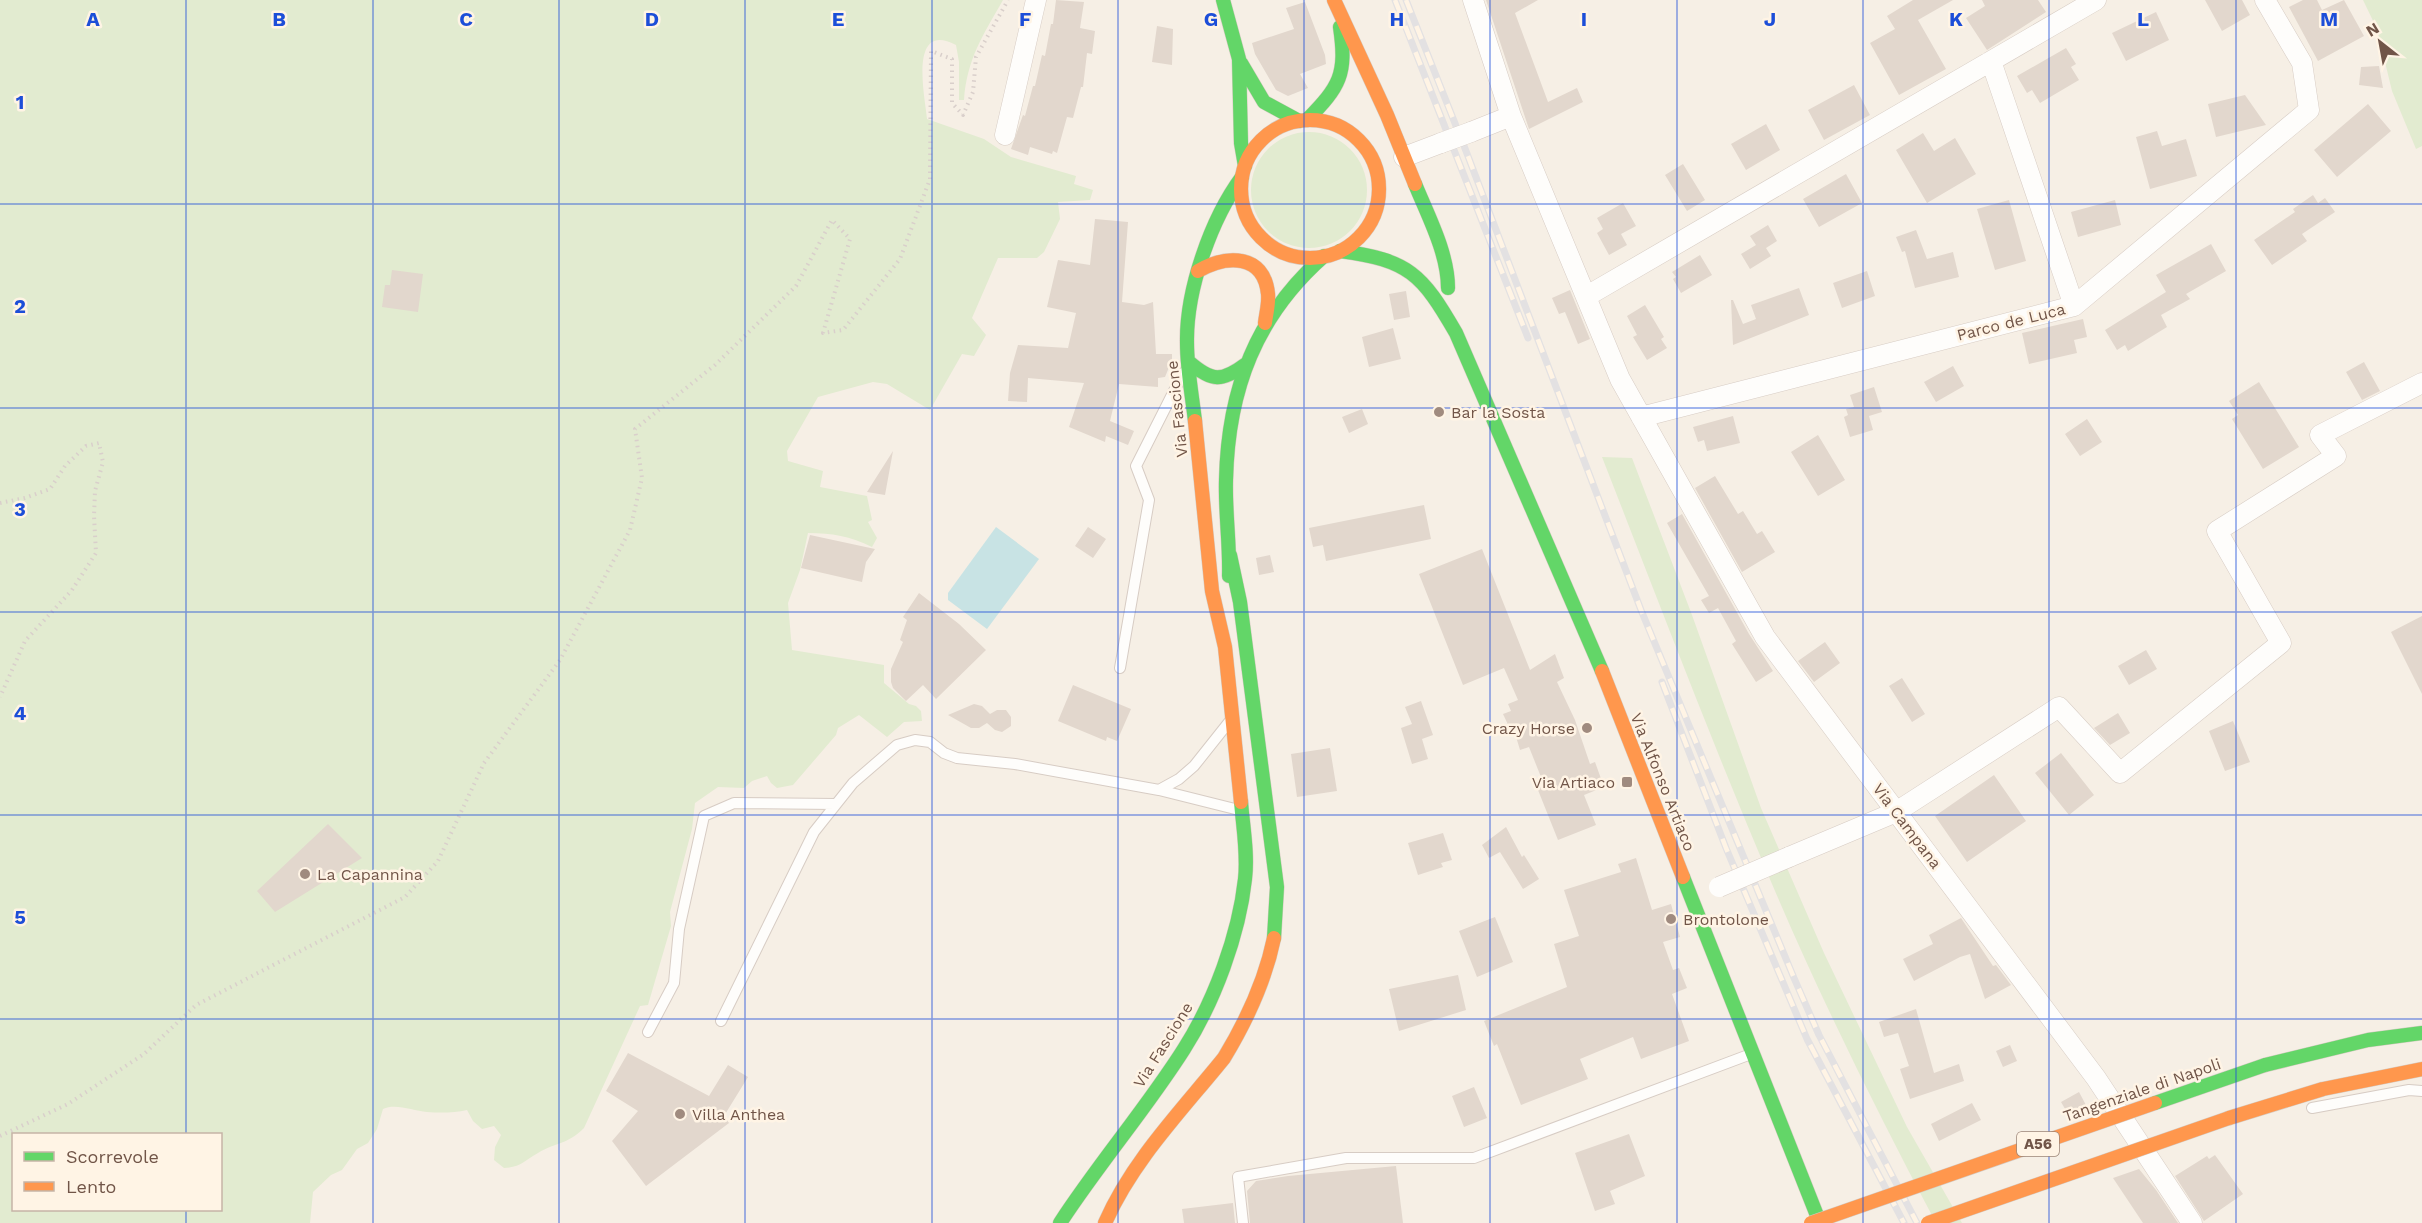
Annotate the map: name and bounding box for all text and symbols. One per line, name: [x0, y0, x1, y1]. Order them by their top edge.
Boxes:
text: A: [86, 7, 100, 31]
text: B: [272, 7, 286, 31]
text: C: [459, 7, 473, 31]
text: D: [645, 7, 659, 31]
text: E: [832, 7, 844, 31]
text: F: [1019, 7, 1031, 31]
text: G: [1204, 7, 1218, 31]
text: H: [1390, 7, 1404, 31]
text: I: [1581, 7, 1587, 31]
text: J: [1764, 7, 1776, 31]
text: K: [1949, 7, 1963, 31]
text: L: [2137, 7, 2149, 31]
text: M: [2320, 7, 2338, 31]
north arrow: [2350, 12, 2410, 72]
text: N: [2363, 18, 2383, 41]
text: 1: [16, 90, 24, 114]
text: 2: [14, 294, 26, 318]
street label: Parco de Luca: [1955, 299, 2067, 345]
street label: Via Fascione: [1162, 360, 1192, 458]
place label: Bar la Sosta: [1451, 403, 1545, 422]
marker: Bar la Sosta: [1432, 405, 1446, 419]
text: 3: [14, 497, 26, 521]
text: 4: [14, 701, 27, 725]
street label: Via Alfonso Artiaco: [1627, 710, 1699, 854]
place label: Crazy Horse: [1482, 719, 1575, 738]
marker: Crazy Horse: [1580, 721, 1594, 735]
place label: Via Artiaco: [1532, 773, 1615, 792]
marker: Via Artiaco: [1620, 775, 1634, 789]
street label: Via Campana: [1869, 780, 1945, 872]
place label: La Capannina: [317, 865, 423, 884]
marker: La Capannina: [298, 867, 312, 881]
text: 5: [14, 905, 26, 929]
place label: Brontolone: [1683, 910, 1769, 929]
marker: Brontolone: [1664, 912, 1678, 926]
street label: Via Fascione: [1129, 999, 1197, 1091]
street label: Tangenziale di Napoli: [2061, 1054, 2223, 1126]
place label: Villa Anthea: [692, 1105, 785, 1124]
marker: Villa Anthea: [673, 1107, 687, 1121]
road number: A56: [2017, 1132, 2059, 1156]
legend: [12, 1133, 222, 1211]
text: Scorrevole: [66, 1146, 159, 1167]
text: Lento: [66, 1176, 116, 1197]

